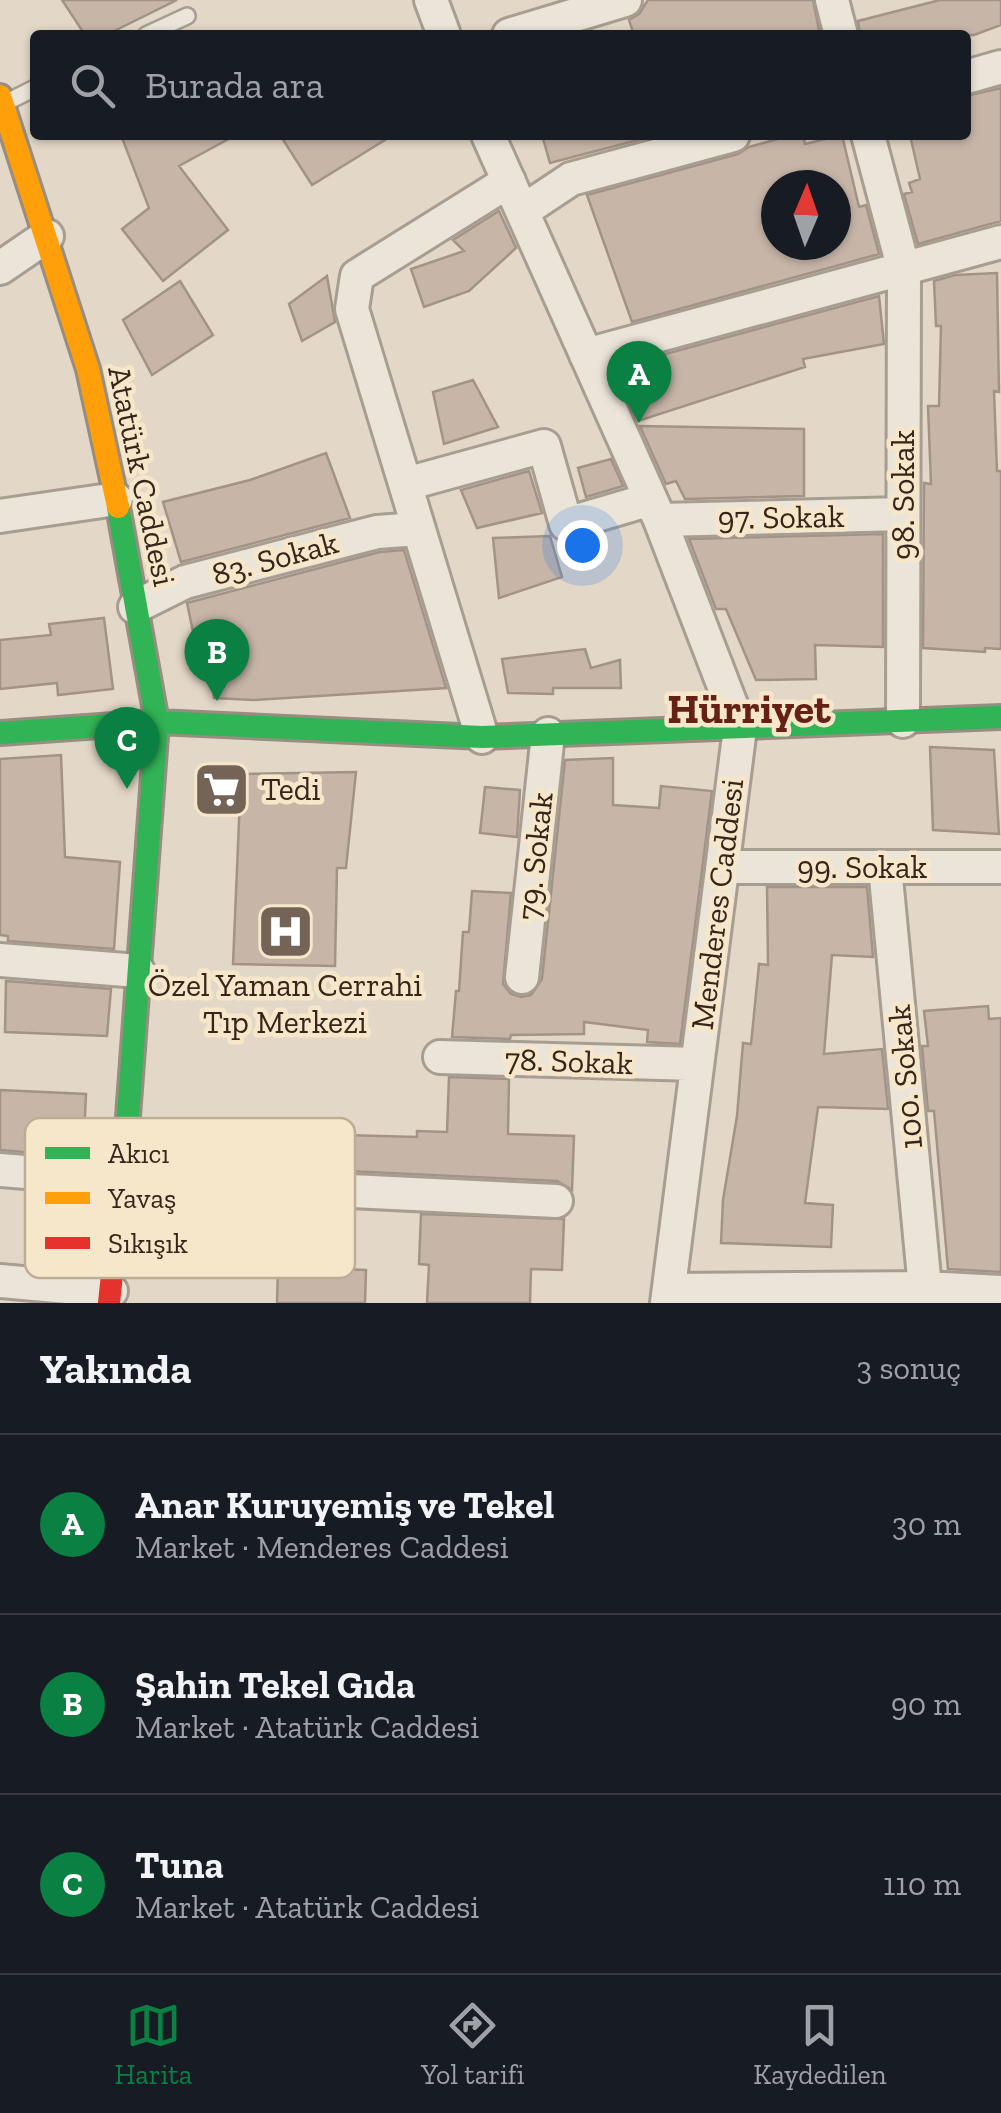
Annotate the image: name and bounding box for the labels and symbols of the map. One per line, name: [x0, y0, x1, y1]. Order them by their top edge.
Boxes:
north arrow: [761, 170, 851, 260]
pin: A: [606, 340, 672, 423]
street label: Atatürk Caddesi: [100, 363, 184, 590]
street label: 98. Sokak: [884, 430, 922, 560]
street label: 97. Sokak: [717, 497, 845, 537]
your location: [557, 520, 608, 571]
street label: 83. Sokak: [208, 523, 343, 593]
pin: B: [184, 618, 250, 701]
district label: Hürriyet: [667, 683, 832, 734]
pin: C: [94, 706, 160, 789]
supermarket icon: Tedi: [192, 759, 252, 819]
place label: Tedi: [261, 770, 320, 808]
street label: Menderes Caddesi: [683, 776, 751, 1032]
street label: 79. Sokak: [509, 790, 561, 922]
street label: 99. Sokak: [797, 848, 927, 886]
hospital icon: Özel Yaman Cerrahi Tıp Merkezi: [255, 901, 315, 961]
place label: Özel Yaman Cerrahi Tıp Merkezi: [148, 966, 422, 1041]
street label: 100. Sokak: [880, 1003, 930, 1151]
street label: 78. Sokak: [504, 1040, 634, 1082]
legend: [25, 1118, 355, 1278]
text: Akıcı: [108, 1137, 169, 1170]
text: Yavaş: [107, 1182, 176, 1215]
text: Sıkışık: [108, 1227, 188, 1260]

